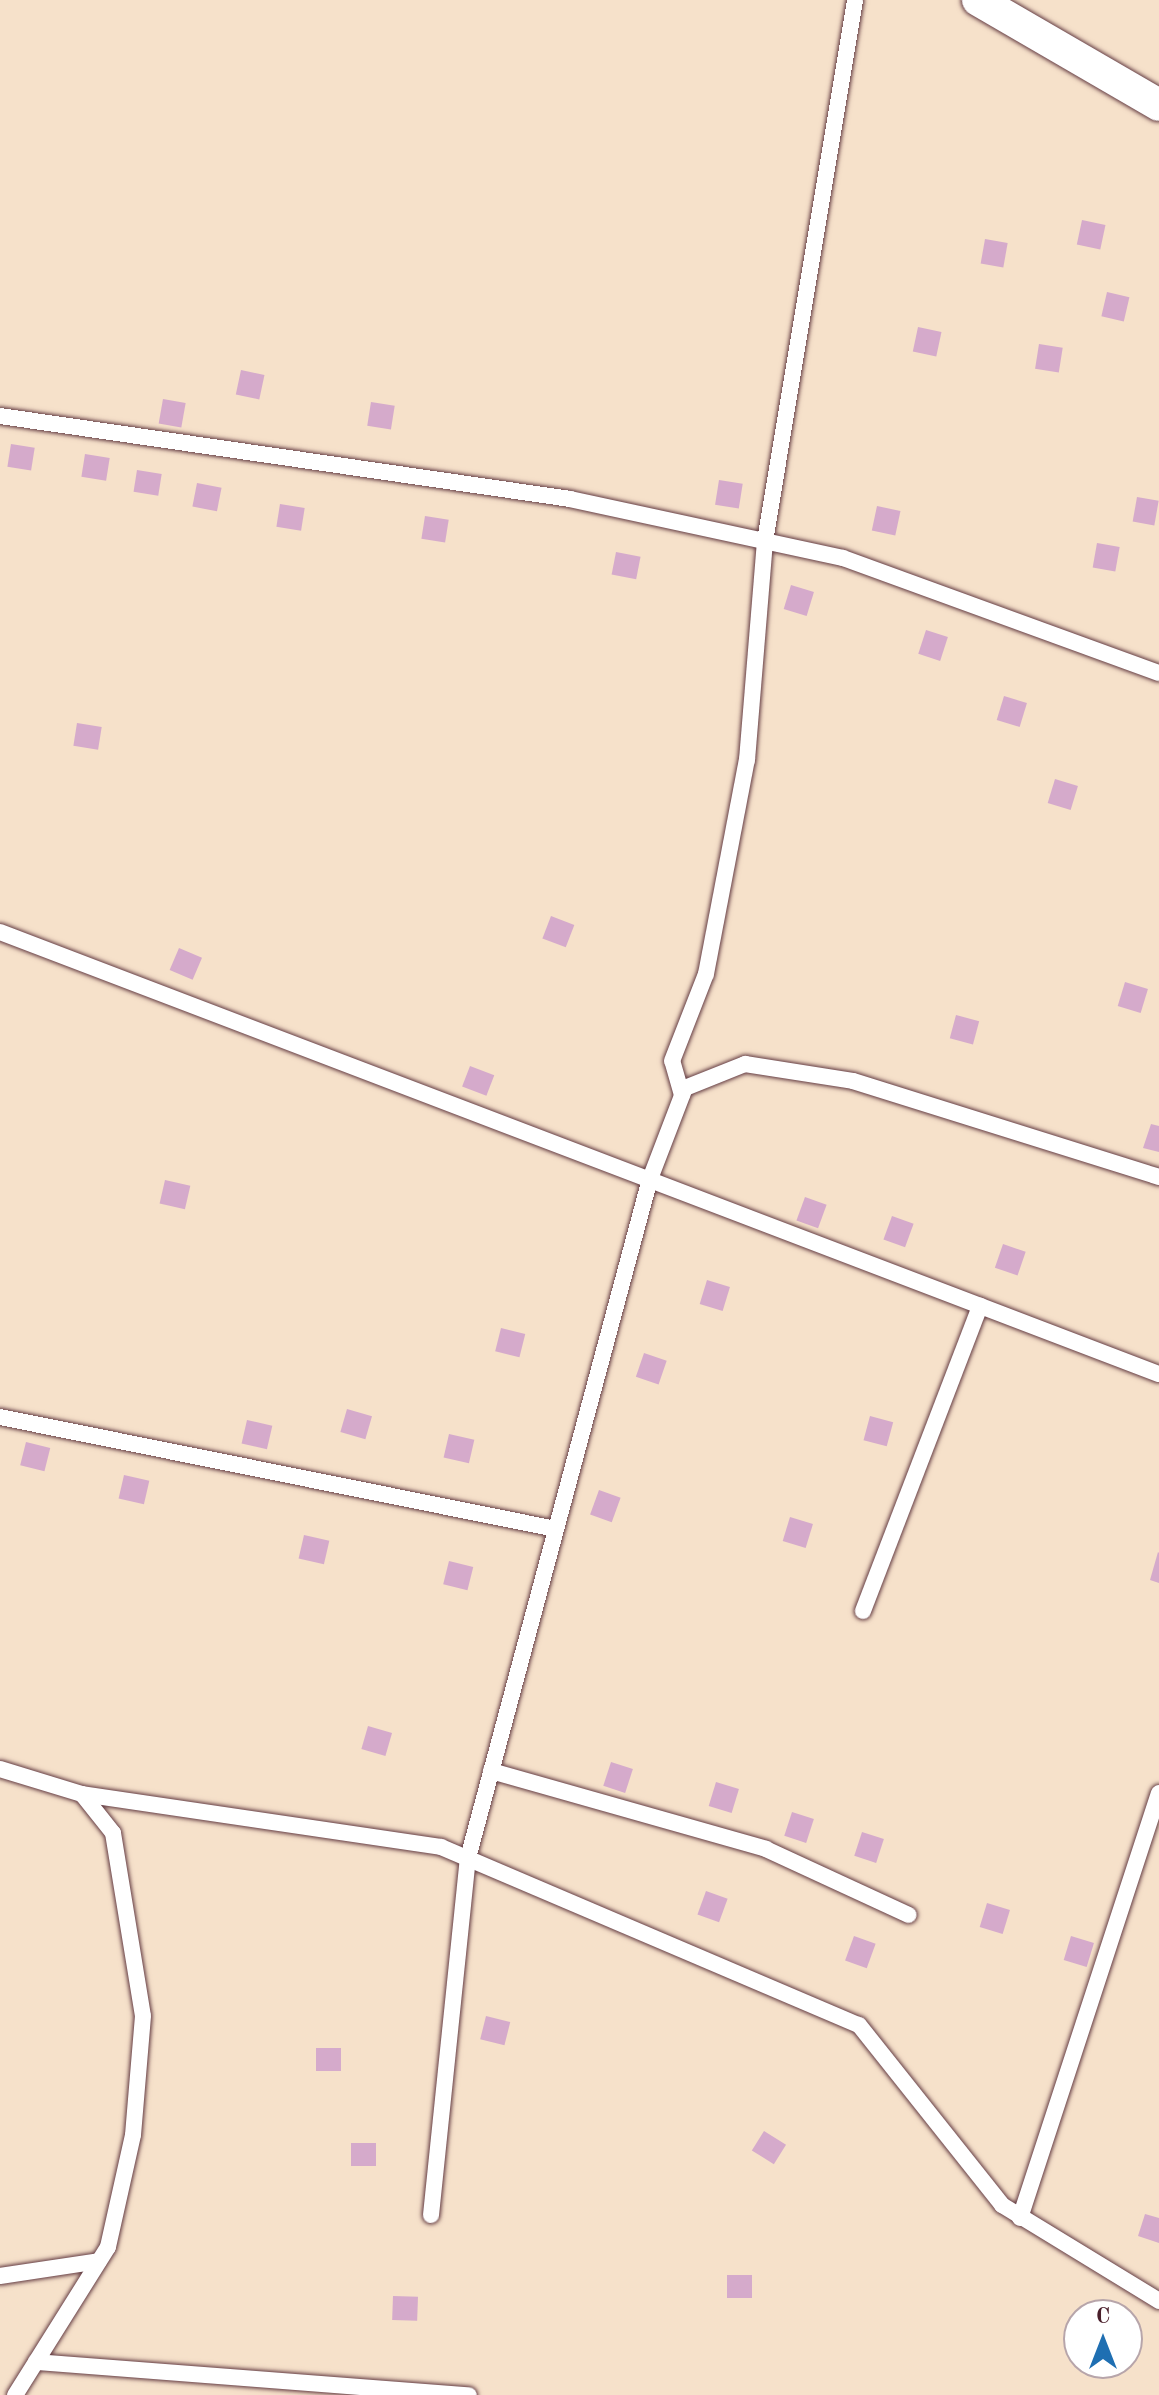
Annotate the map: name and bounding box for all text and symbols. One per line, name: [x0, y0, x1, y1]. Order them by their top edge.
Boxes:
north arrow: [1063, 2299, 1143, 2379]
text: С: [1096, 2306, 1110, 2328]

